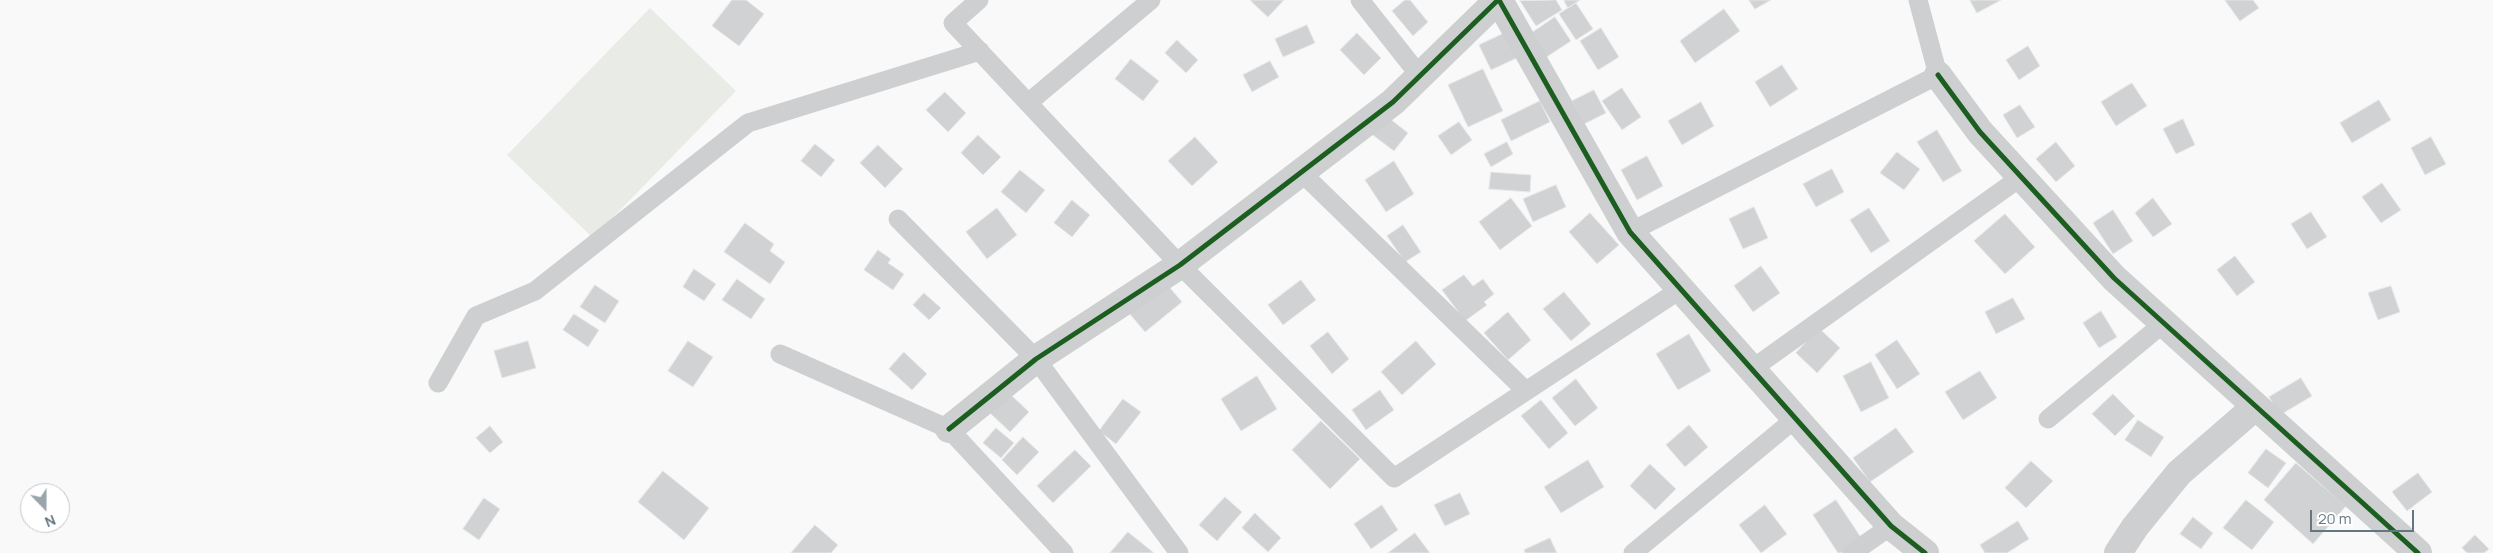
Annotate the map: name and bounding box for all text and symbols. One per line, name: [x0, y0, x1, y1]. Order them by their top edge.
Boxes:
north arrow: [20, 483, 70, 533]
scale bar: [2313, 500, 2417, 532]
text: 20 m: [2318, 508, 2351, 529]
text: N: [42, 511, 59, 532]

